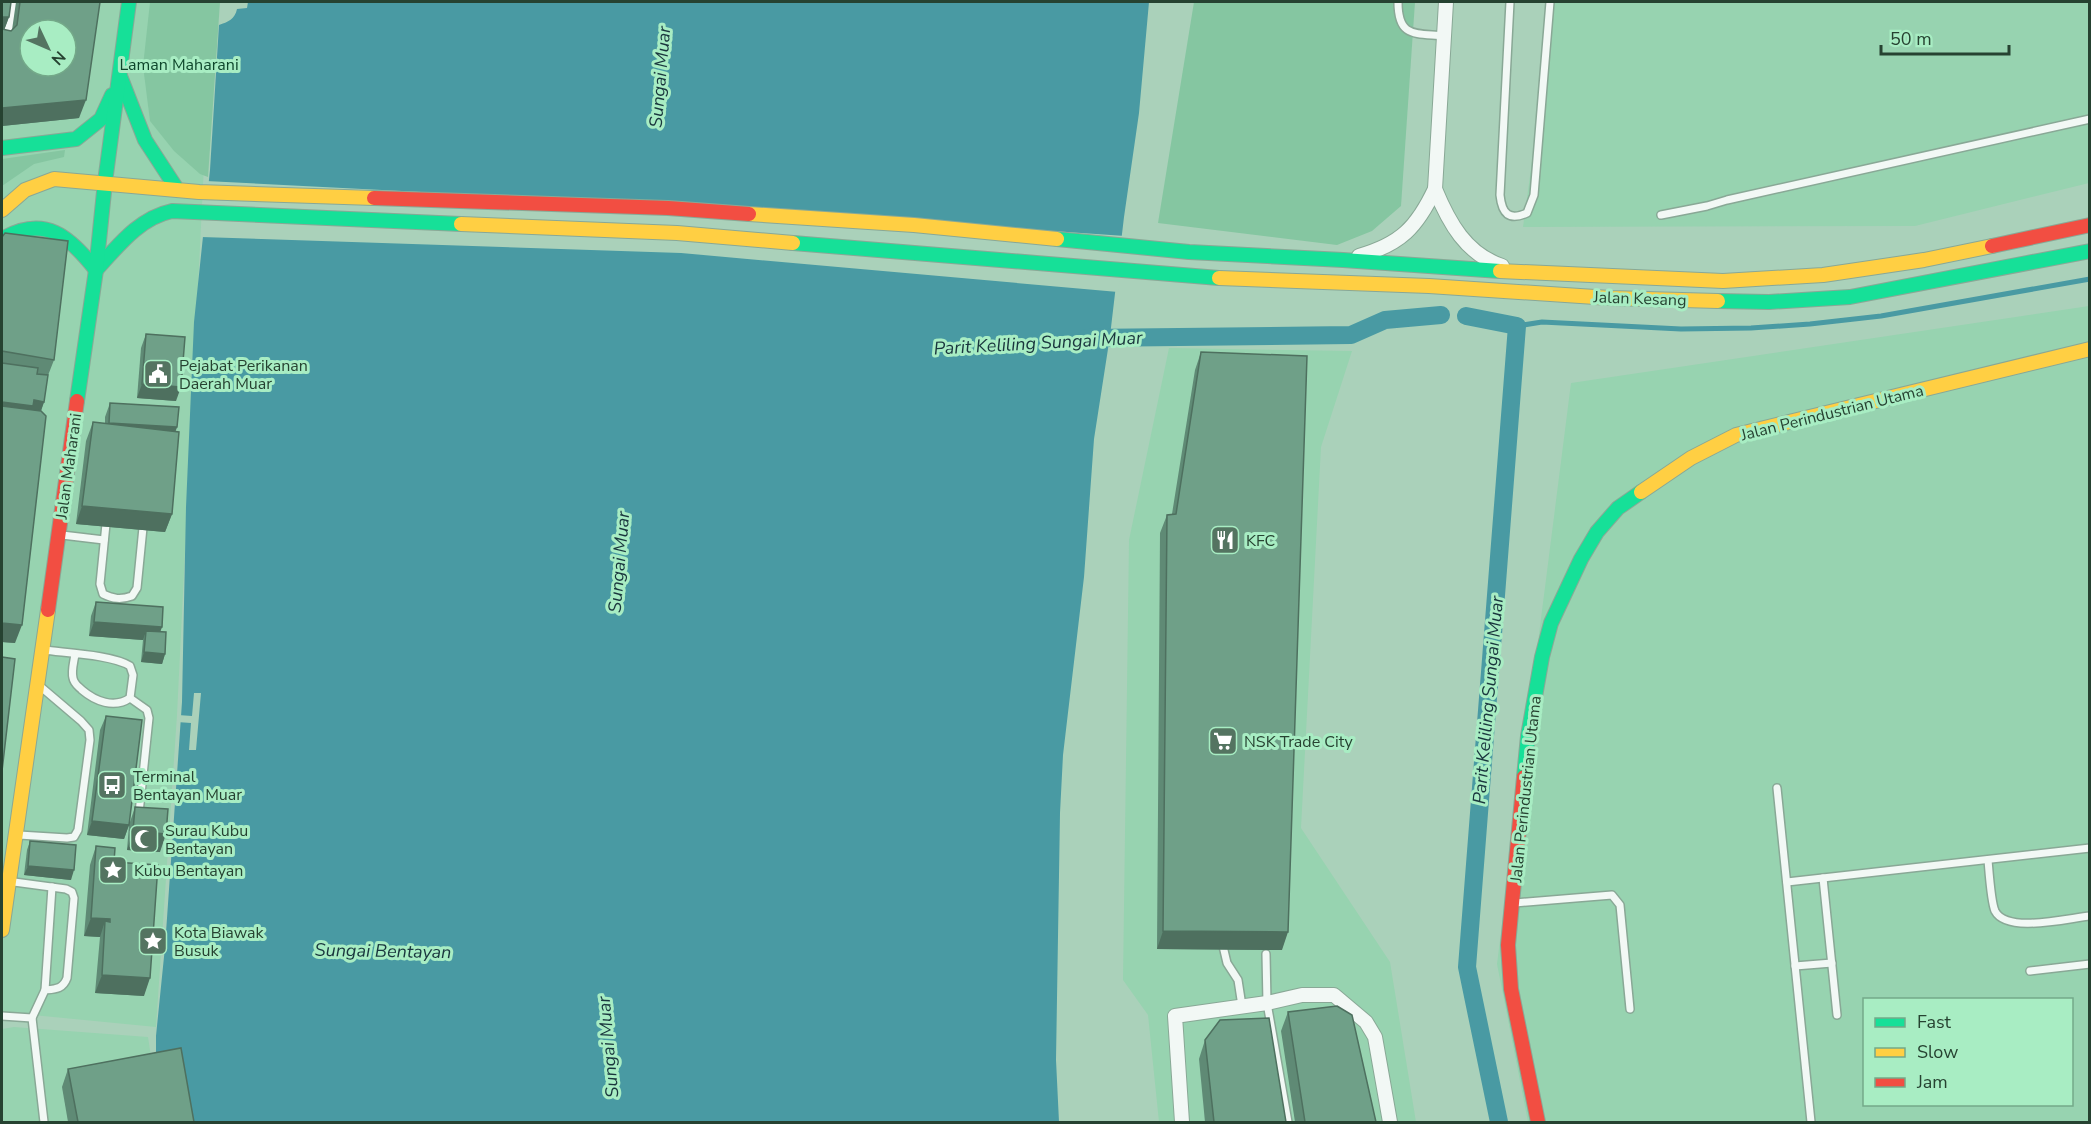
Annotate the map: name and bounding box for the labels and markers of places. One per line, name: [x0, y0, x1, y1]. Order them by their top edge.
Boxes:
place label: Pejabat Perikanan Daerah Muar: [179, 355, 308, 395]
public building icon: Pejabat Perikanan Daerah Muar: [142, 358, 174, 390]
restaurant icon: KFC: [1209, 524, 1241, 556]
place label: KFC: [1246, 530, 1276, 552]
supermarket icon: NSK Trade City: [1207, 725, 1239, 757]
place label: NSK Trade City: [1244, 731, 1353, 753]
place label: Terminal Bentayan Muar: [133, 766, 242, 806]
bus stop icon: Terminal Bentayan Muar: [96, 769, 128, 801]
place label: Surau Kubu Bentayan: [165, 820, 248, 860]
mosque icon: Surau Kubu Bentayan: [128, 823, 160, 855]
place icon: Kubu Bentayan: [97, 854, 129, 886]
place label: Kubu Bentayan: [134, 860, 243, 882]
place label: Kota Biawak Busuk: [174, 922, 265, 962]
place icon: Kota Biawak Busuk: [137, 925, 169, 957]

